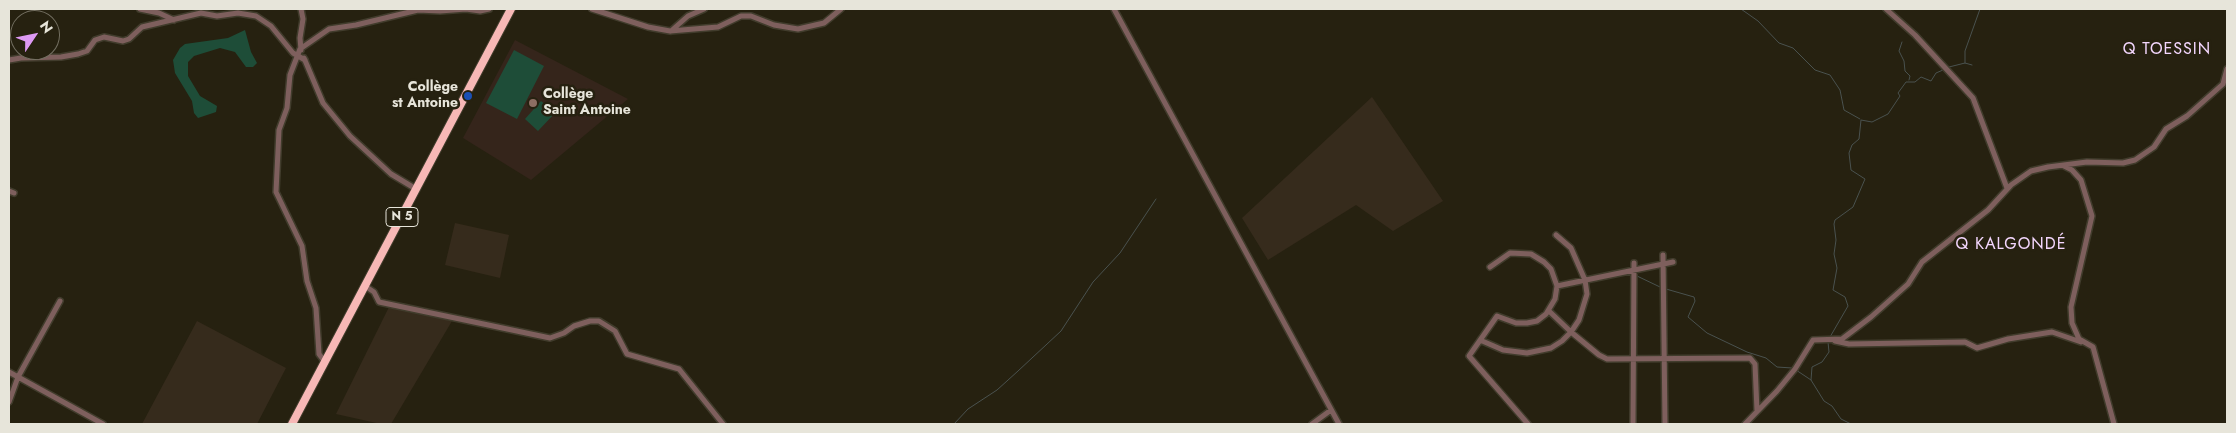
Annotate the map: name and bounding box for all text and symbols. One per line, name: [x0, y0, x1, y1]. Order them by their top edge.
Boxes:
north arrow: [10, 10, 60, 60]
text: N: [35, 17, 58, 37]
district label: Q TOESSIN: [2122, 40, 2212, 60]
place label: Collège st Antoine: [392, 80, 458, 112]
place label: Collège Saint Antoine: [543, 87, 631, 120]
marker: Collège st Antoine: [462, 90, 474, 102]
marker: Collège Saint Antoine: [527, 97, 539, 109]
road number: N 5: [386, 208, 418, 226]
district label: Q KALGONDÉ: [1954, 235, 2068, 255]

